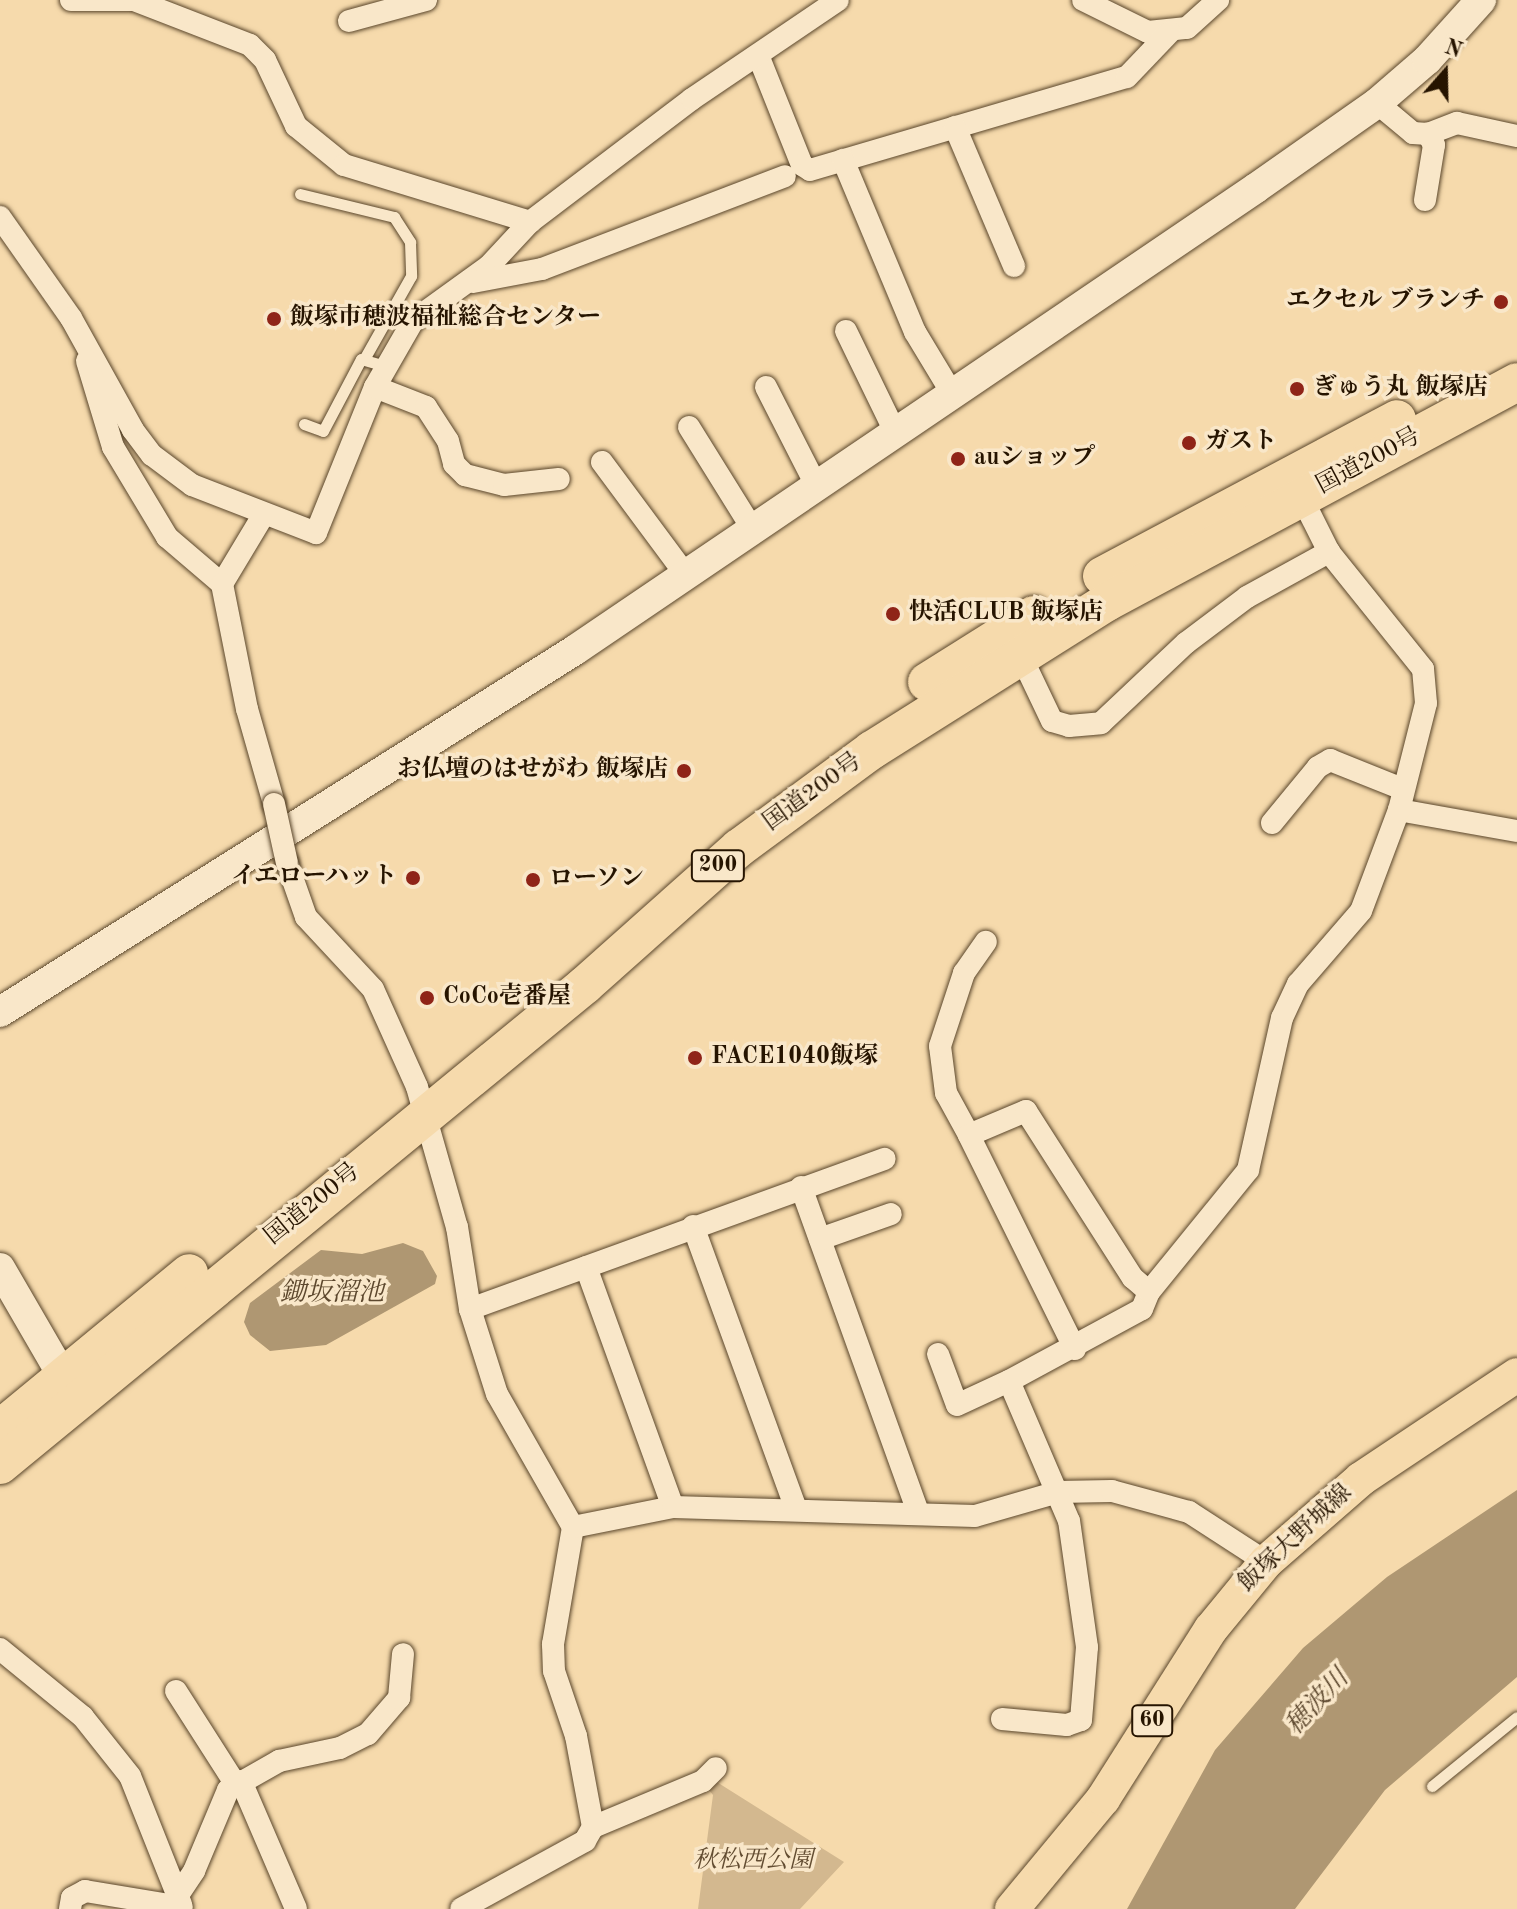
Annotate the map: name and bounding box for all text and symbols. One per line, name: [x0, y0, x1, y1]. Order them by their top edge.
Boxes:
north arrow: [1405, 32, 1485, 112]
text: N: [1442, 36, 1465, 63]
place label: エクセル ブランチ: [1286, 288, 1485, 316]
marker: エクセル ブランチ: [1492, 293, 1510, 311]
place label: 飯塚市穂波福祉総合センター: [290, 305, 602, 333]
marker: 飯塚市穂波福祉総合センター: [265, 310, 283, 328]
place label: ぎゅう丸 飯塚店: [1313, 375, 1488, 403]
marker: ぎゅう丸 飯塚店: [1288, 380, 1306, 398]
street label: 国道200号: [1312, 423, 1426, 501]
place label: ガスト: [1205, 429, 1277, 457]
marker: ガスト: [1180, 434, 1198, 452]
place label: auショップ: [974, 445, 1095, 473]
marker: auショップ: [949, 450, 967, 468]
place label: 快活CLUB 飯塚店: [909, 600, 1103, 628]
marker: 快活CLUB 飯塚店: [884, 605, 902, 623]
street label: 国道200号: [759, 748, 867, 838]
place label: お仏壇のはせがわ 飯塚店: [397, 757, 668, 785]
marker: お仏壇のはせがわ 飯塚店: [675, 762, 693, 780]
road number: 200: [690, 848, 746, 884]
place label: イエローハット: [229, 864, 397, 892]
place label: ローソン: [549, 866, 645, 894]
marker: イエローハット: [404, 869, 422, 887]
marker: ローソン: [524, 871, 542, 889]
place label: CoCo壱番屋: [443, 984, 571, 1012]
marker: CoCo壱番屋: [418, 989, 436, 1007]
place label: FACE1040飯塚: [711, 1044, 878, 1072]
marker: FACE1040飯塚: [686, 1049, 704, 1067]
street label: 国道200号: [260, 1158, 366, 1252]
water label: 鋤坂溜池: [280, 1278, 384, 1310]
street label: 飯塚大野城線: [1234, 1479, 1358, 1599]
water label: 穂波川: [1280, 1664, 1356, 1742]
road number: 60: [1130, 1703, 1174, 1739]
park label: 秋松西公園: [693, 1848, 813, 1876]

